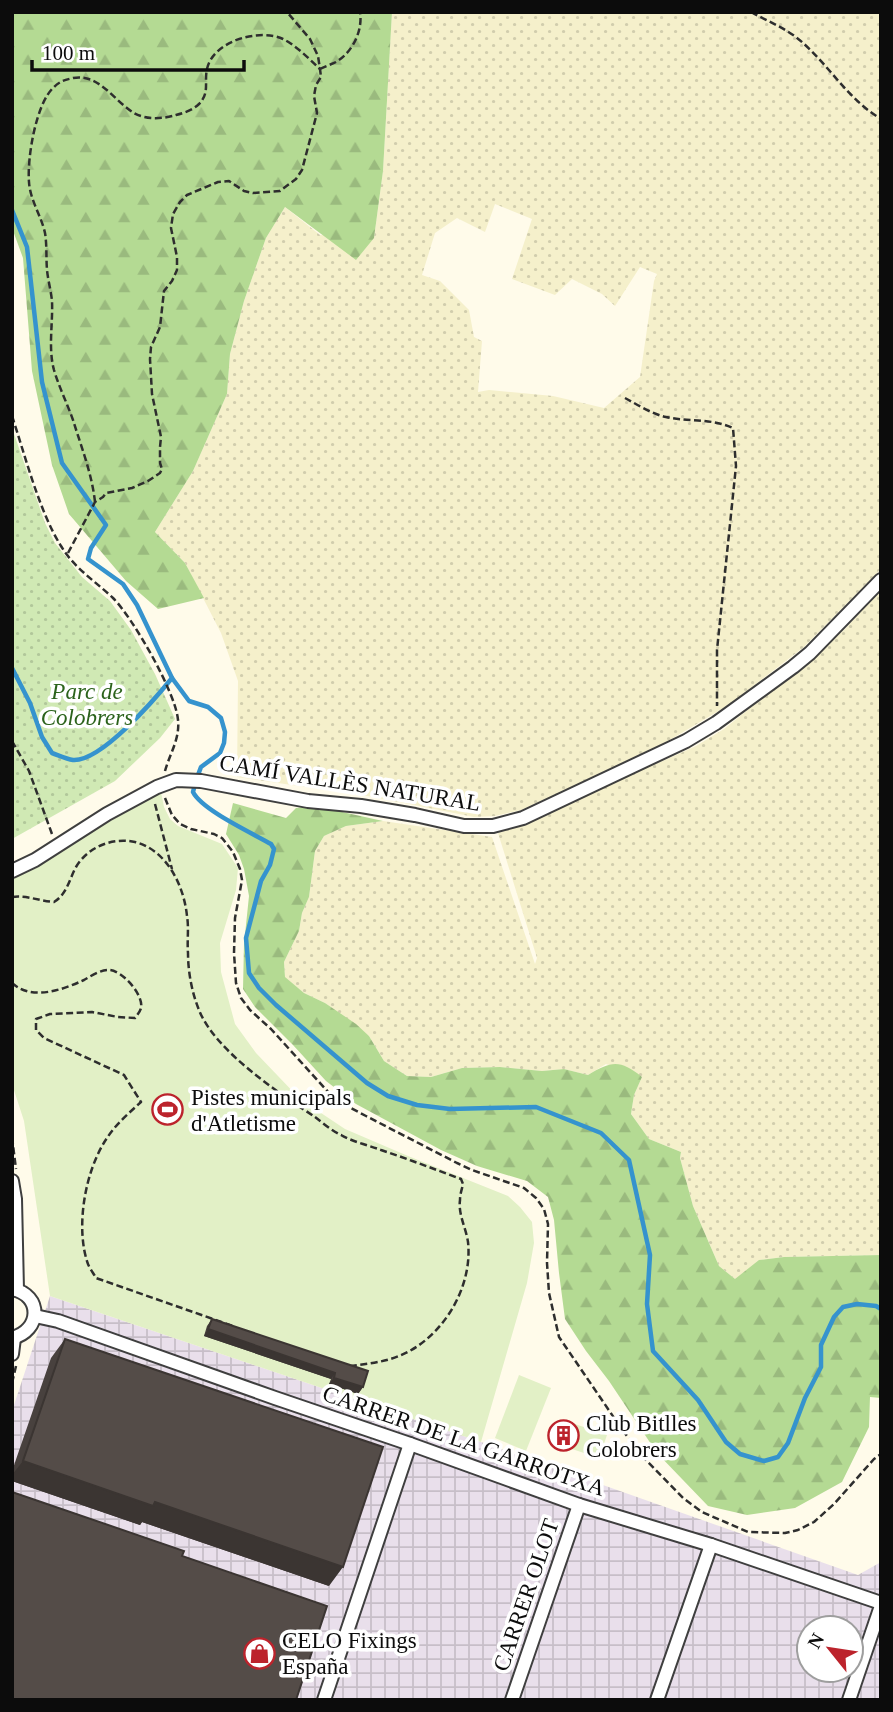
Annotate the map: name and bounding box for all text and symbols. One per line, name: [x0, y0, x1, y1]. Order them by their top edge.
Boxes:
scale bar: [32, 28, 243, 72]
text: 100 m: [42, 41, 95, 65]
park label: Parc de Colobrers: [41, 679, 133, 730]
street label: CAMÍ VALLÈS NATURAL: [218, 750, 482, 816]
place label: Pistes municipals d'Atletisme: [191, 1085, 351, 1136]
sports icon: Pistes municipals d'Atletisme: [151, 1093, 185, 1127]
street label: CARRER DE LA GARROTXA: [319, 1381, 609, 1501]
place label: Club Bitlles Colobrers: [586, 1411, 697, 1462]
building icon: Club Bitlles Colobrers: [546, 1419, 580, 1453]
street label: CARRER OLOT: [488, 1516, 564, 1674]
north arrow: [795, 1614, 865, 1684]
place label: CELO Fixings España: [282, 1628, 417, 1679]
text: N: [803, 1629, 828, 1652]
shop icon: CELO Fixings España: [242, 1636, 276, 1670]

